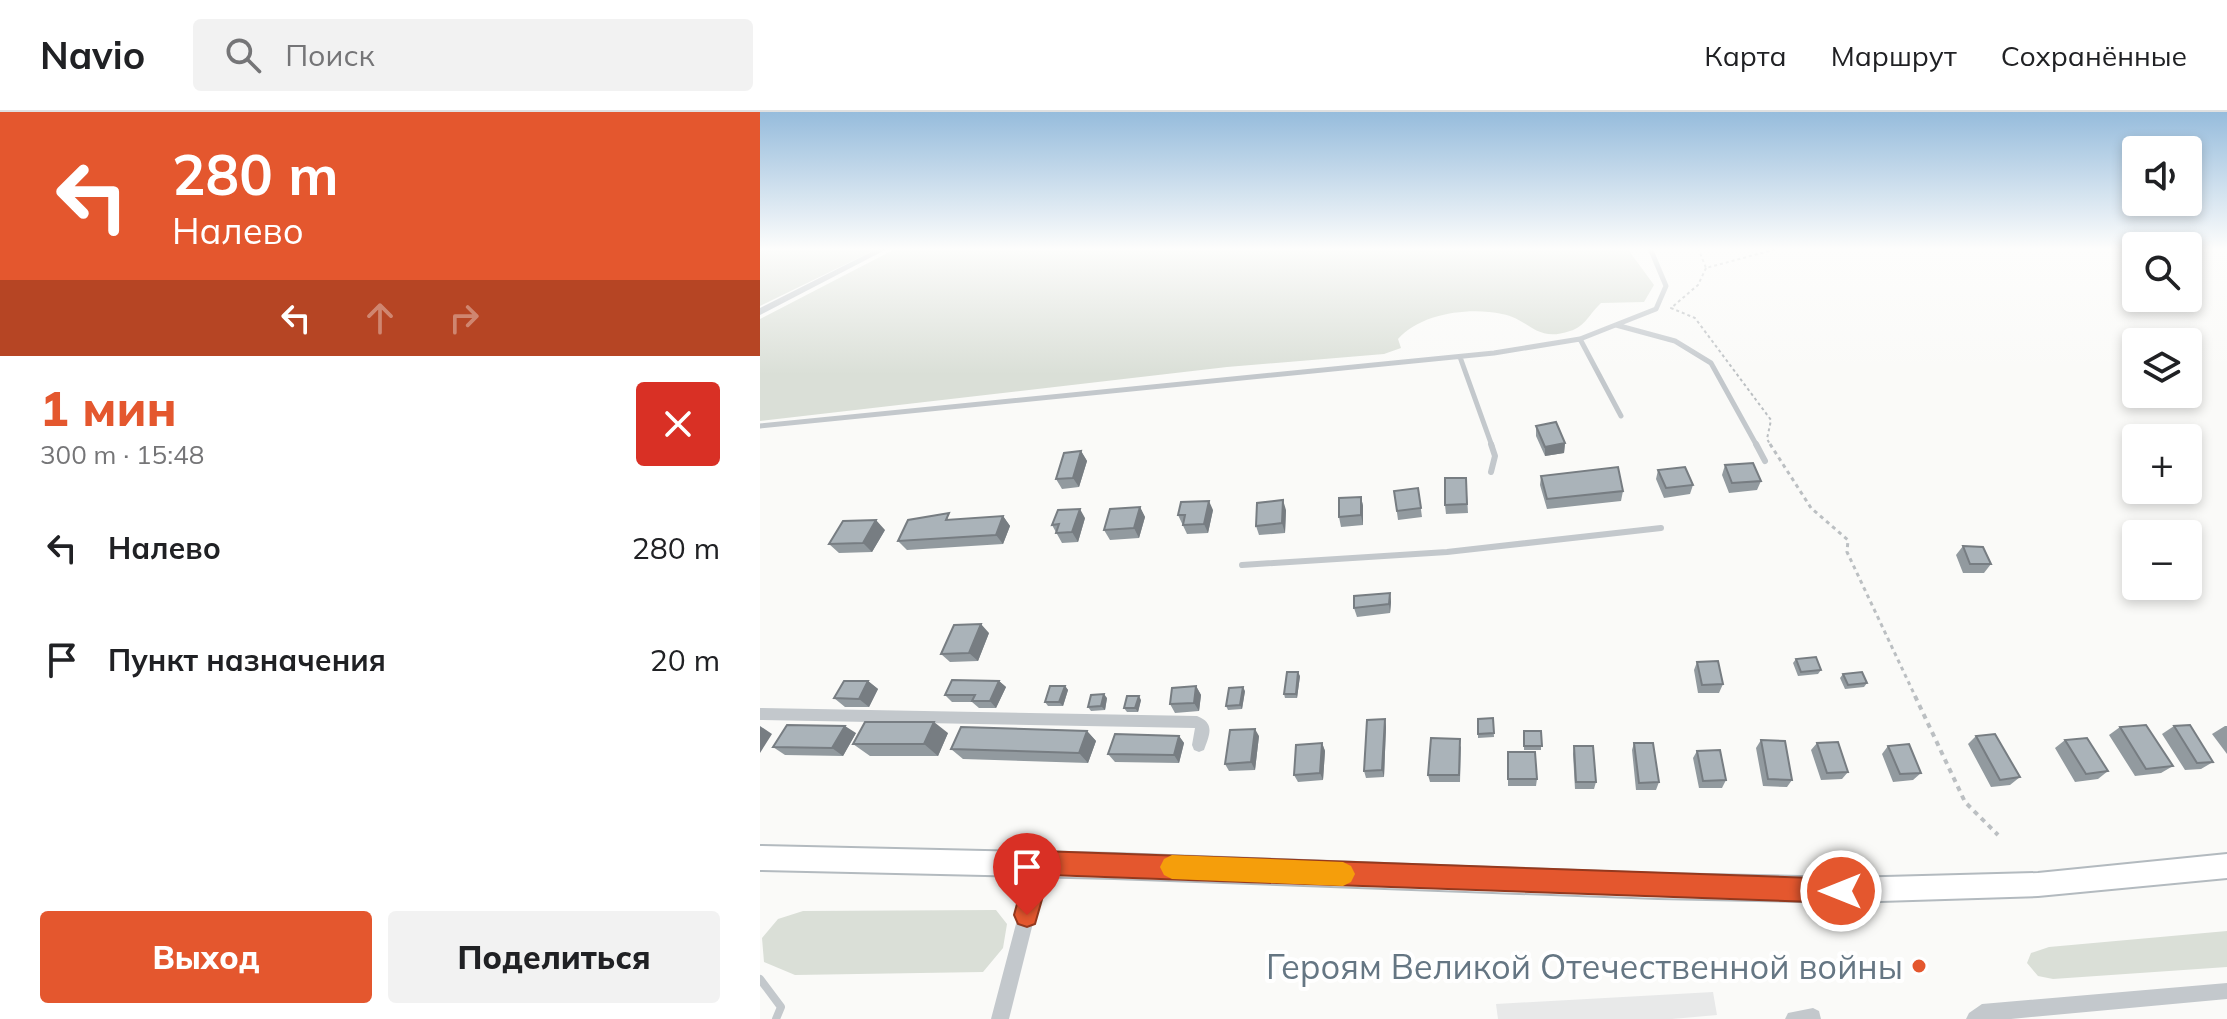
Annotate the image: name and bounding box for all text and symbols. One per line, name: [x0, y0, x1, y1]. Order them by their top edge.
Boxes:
search box: [193, 19, 753, 91]
text: Navio: [40, 31, 145, 79]
icon: search: [221, 33, 265, 77]
text: Поиск: [285, 36, 375, 74]
text: Карта: [1704, 38, 1787, 73]
text: Маршрут: [1831, 38, 1957, 73]
text: Сохранённые: [2001, 38, 2187, 73]
map controls: [2122, 136, 2202, 600]
button: sound: [2122, 136, 2202, 216]
text: 280 m: [172, 139, 339, 209]
icon: left: [40, 144, 144, 248]
text: Налево: [172, 208, 304, 253]
button: search: [2122, 232, 2202, 312]
icon: left: [274, 296, 318, 340]
icon: ahead: [358, 296, 402, 340]
icon: right: [442, 296, 486, 340]
button: layers: [2122, 328, 2202, 408]
text: 1 мин: [40, 378, 177, 438]
button: close: [636, 382, 720, 466]
button: +: [2122, 424, 2202, 504]
text: 300 m · 15:48: [40, 438, 204, 471]
button: −: [2122, 520, 2202, 600]
icon: left: [40, 526, 84, 570]
text: Налево: [108, 529, 221, 567]
text: 280 m: [632, 529, 720, 567]
icon: arrive: [40, 638, 84, 682]
text: Пункт назначения: [108, 641, 386, 679]
text: 20 m: [650, 641, 720, 679]
pin: [993, 833, 1061, 915]
icon: arrive: [1005, 845, 1049, 889]
position arrow: [1799, 849, 1883, 933]
button: Выход: [40, 911, 372, 1003]
button: Поделиться: [388, 911, 720, 1003]
place label: Героям Великой Отечественной войны: [1266, 945, 1903, 988]
marker: Героям Великой Отечественной войны: [1910, 957, 1928, 975]

